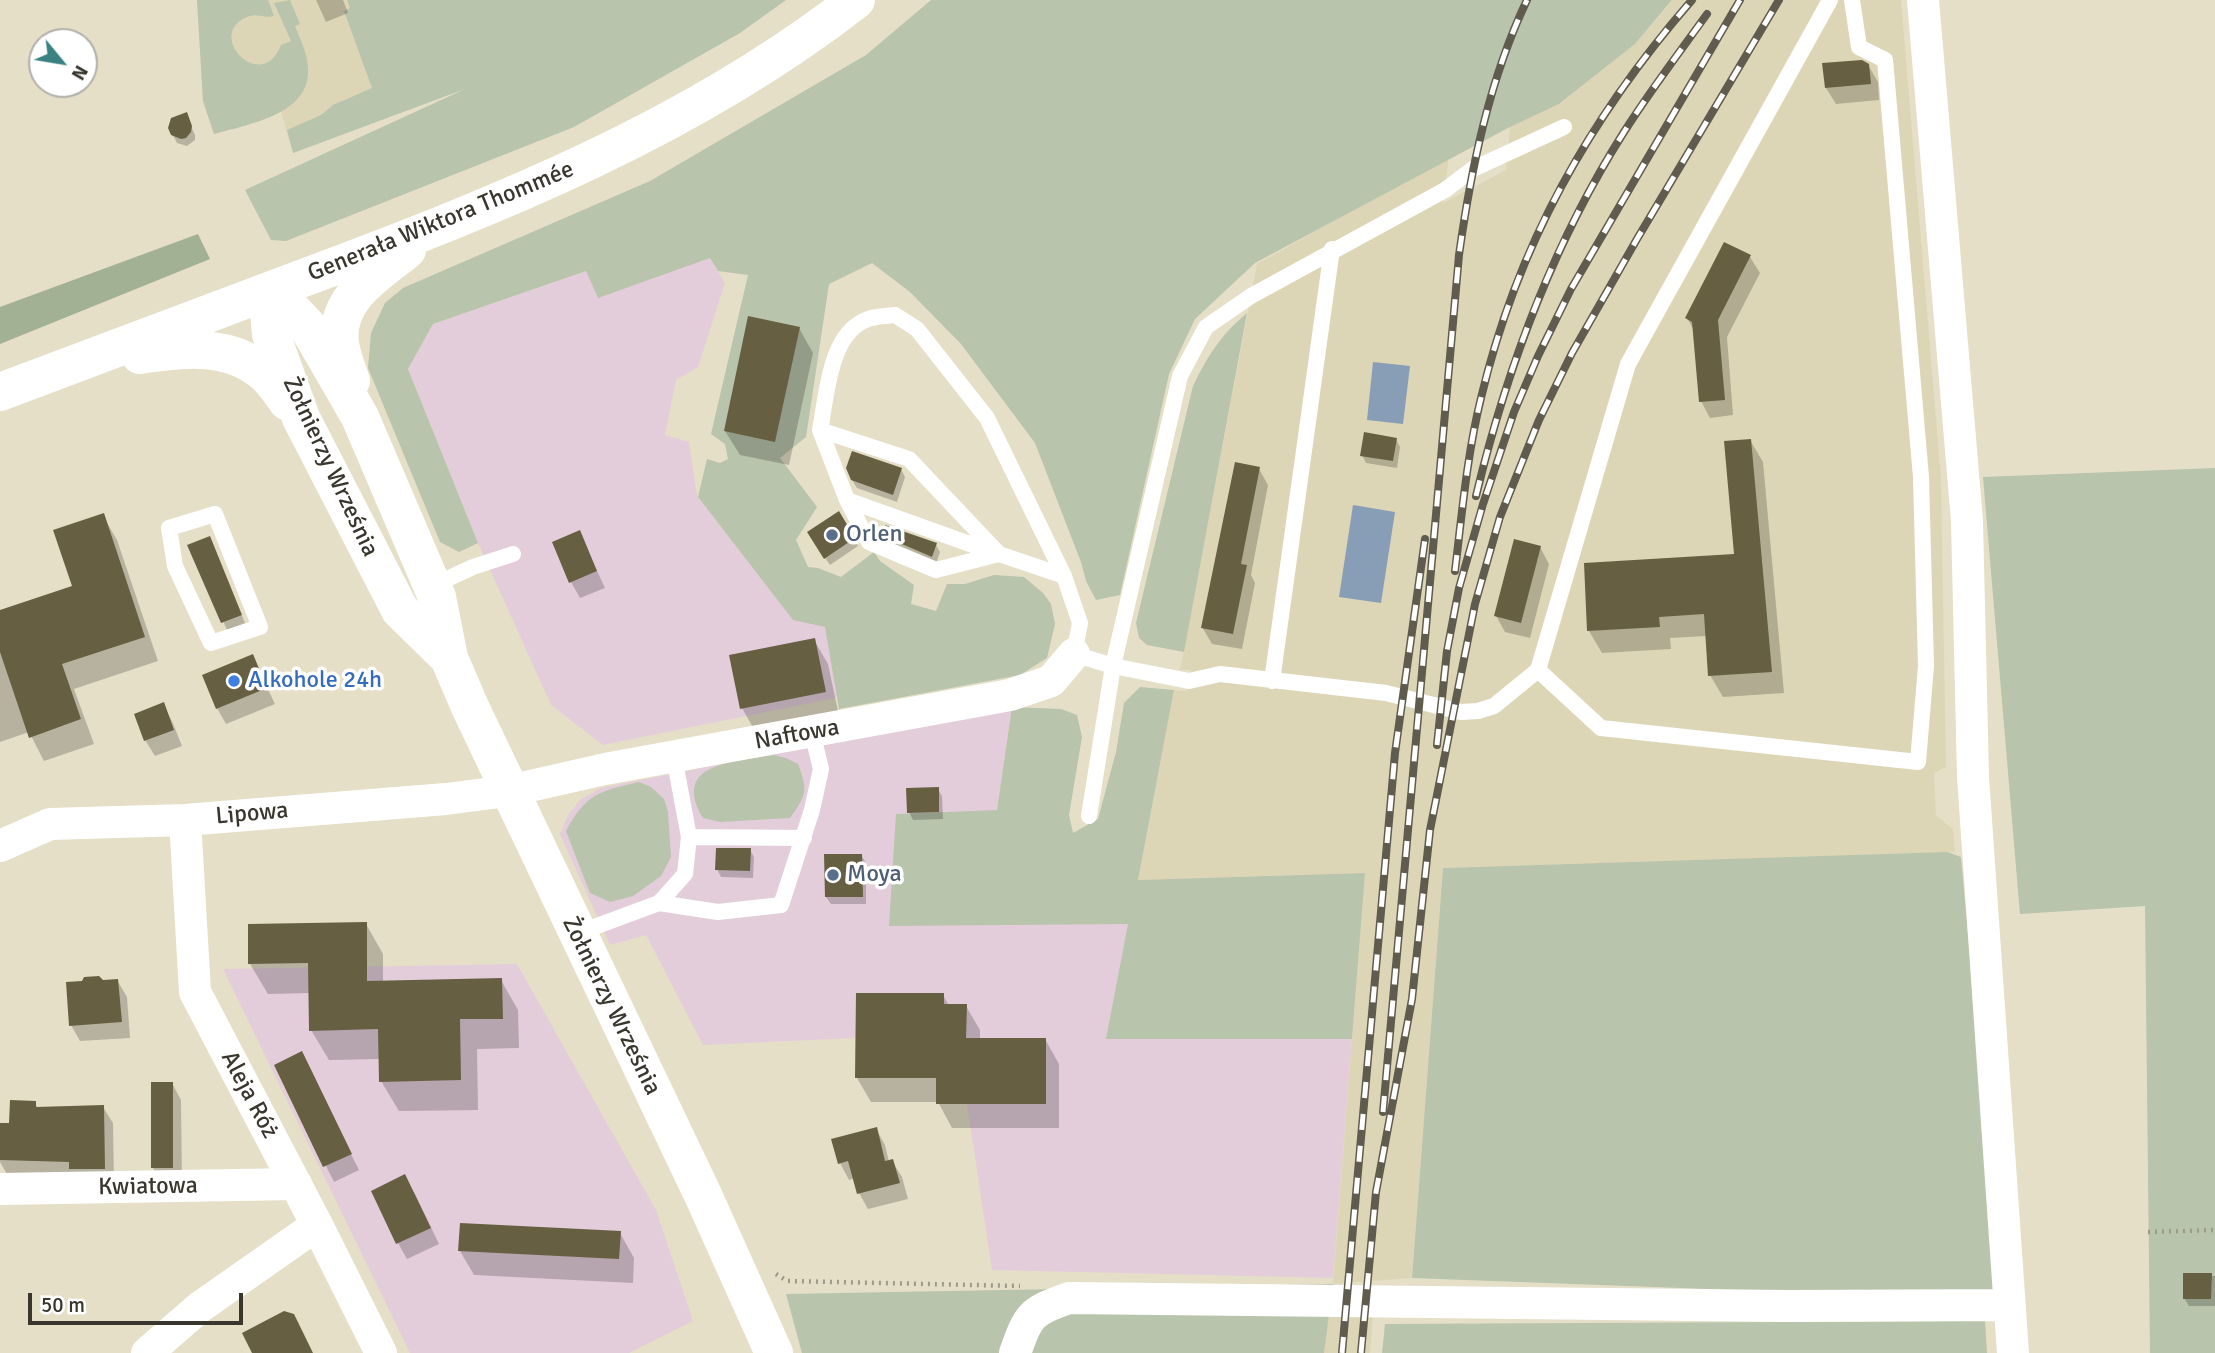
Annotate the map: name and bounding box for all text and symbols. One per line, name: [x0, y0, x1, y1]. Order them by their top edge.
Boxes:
north arrow: [28, 28, 98, 98]
text: N: [66, 61, 93, 84]
street label: Generała Wiktora Thommée: [304, 155, 578, 289]
street label: Żołnierzy Września: [276, 373, 384, 561]
place label: Orlen: [846, 521, 903, 549]
marker: Orlen: [824, 527, 840, 543]
place label: Alkohole 24h: [248, 667, 382, 695]
marker: Alkohole 24h: [226, 673, 242, 689]
street label: Naftowa: [752, 713, 842, 757]
street label: Lipowa: [214, 796, 290, 832]
place label: Moya: [847, 861, 902, 889]
marker: Moya: [825, 867, 841, 883]
street label: Żołnierzy Września: [555, 912, 667, 1100]
street label: Aleja Róż: [214, 1047, 284, 1143]
street label: Kwiatowa: [98, 1172, 198, 1202]
scale bar: [32, 1280, 247, 1324]
text: 50 m: [41, 1292, 85, 1318]

